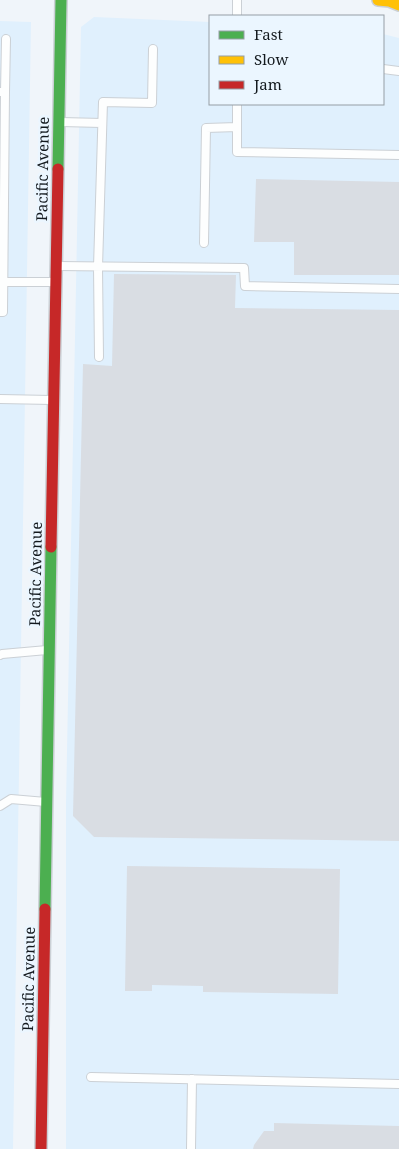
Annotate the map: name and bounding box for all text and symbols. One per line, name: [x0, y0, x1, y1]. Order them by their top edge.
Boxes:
legend: [209, 15, 384, 105]
text: Fast: [254, 24, 283, 44]
text: Slow: [254, 49, 288, 69]
text: Jam: [253, 74, 282, 94]
street label: Pacific Avenue: [31, 117, 53, 221]
street label: Pacific Avenue: [24, 522, 46, 626]
street label: Pacific Avenue: [17, 927, 39, 1031]

